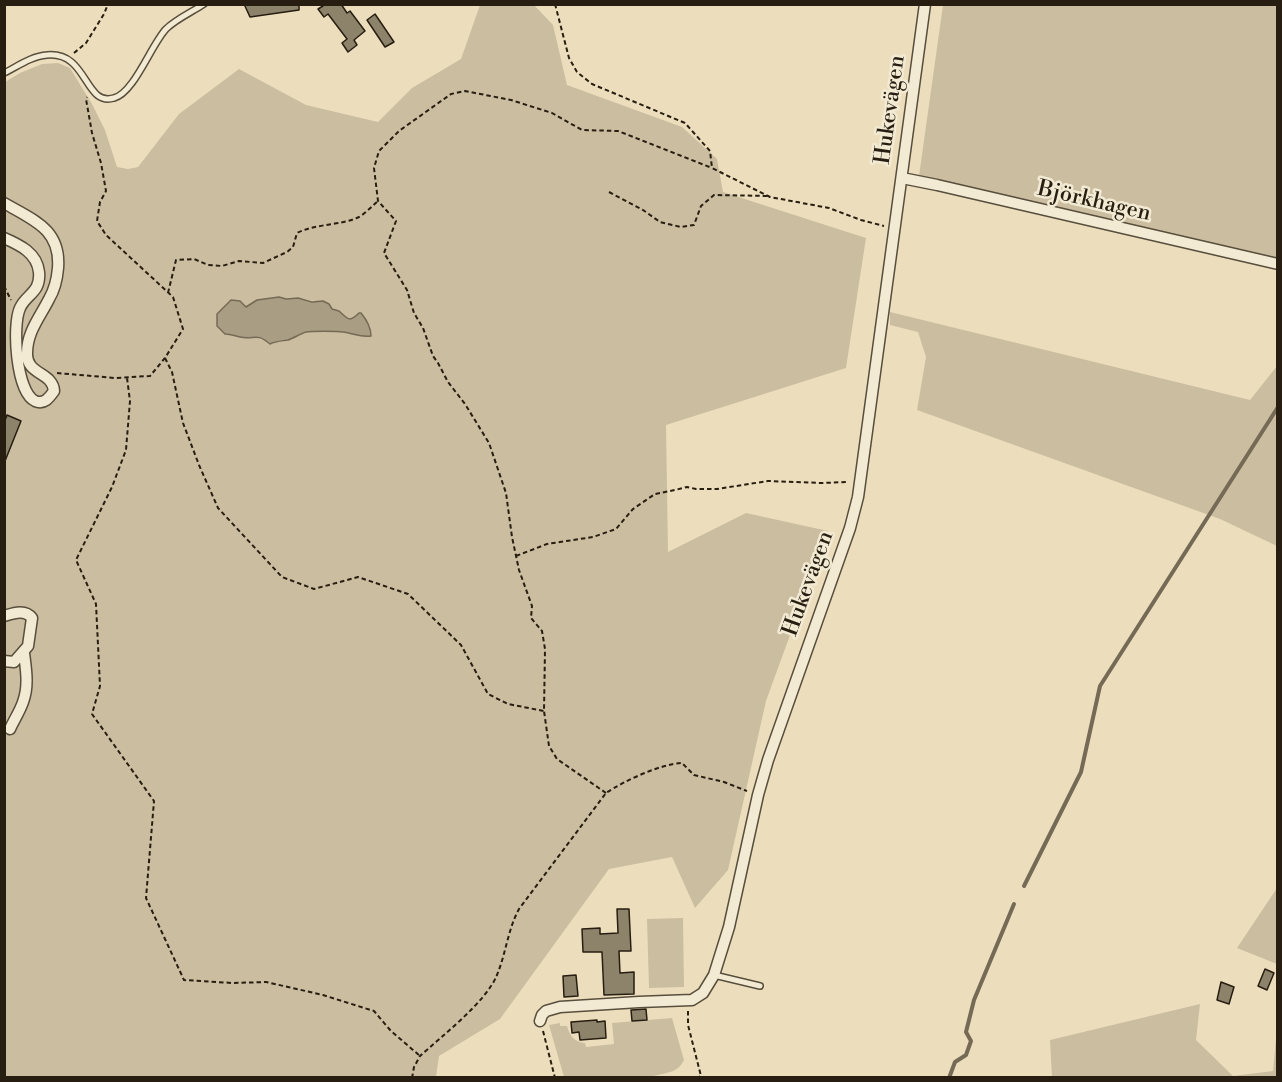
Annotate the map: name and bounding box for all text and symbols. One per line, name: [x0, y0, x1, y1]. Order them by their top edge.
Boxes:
street label: Hukevägen: [870, 54, 912, 166]
street label: Björkhagen: [1035, 176, 1153, 228]
street label: Hukevägen: [778, 528, 840, 640]

